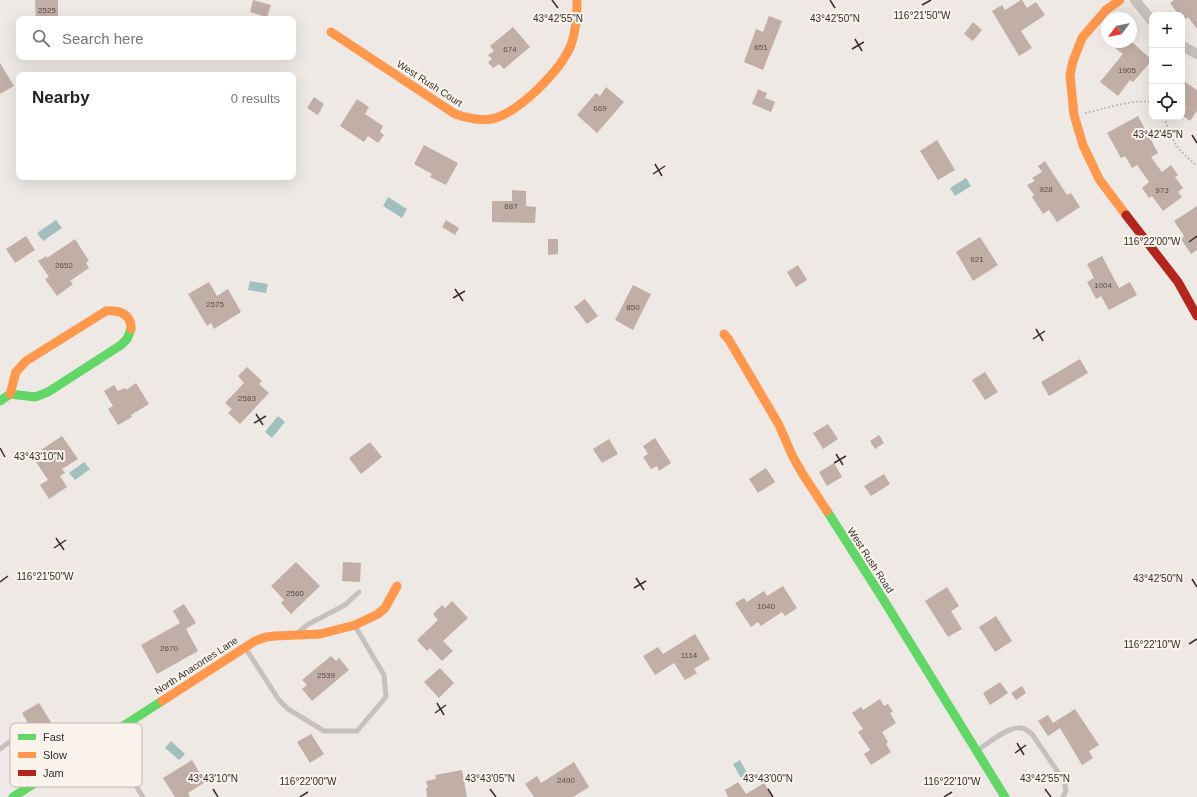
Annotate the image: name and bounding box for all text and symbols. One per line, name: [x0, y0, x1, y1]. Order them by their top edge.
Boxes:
house number: 2525: [38, 6, 56, 15]
text: 116°21'50"W: [893, 10, 951, 21]
north arrow: [1101, 12, 1137, 48]
map controls: [1149, 12, 1185, 120]
button: +: [1149, 12, 1185, 48]
text: 43°42'55"N: [533, 13, 583, 24]
text: 43°42'50"N: [810, 13, 860, 24]
search box: [16, 16, 296, 60]
icon: search: [30, 27, 52, 49]
text: Search here: [62, 30, 144, 47]
house number: 651: [754, 43, 768, 52]
house number: 674: [503, 45, 517, 54]
button: −: [1149, 48, 1185, 84]
street label: West Rush Court: [395, 58, 465, 109]
house number: 1905: [1118, 66, 1136, 75]
button: locate: [1149, 84, 1185, 120]
text: Nearby: [32, 88, 90, 107]
text: 0 results: [231, 91, 280, 106]
house number: 669: [593, 104, 607, 113]
text: 43°42'45"N: [1133, 129, 1183, 140]
house number: 928: [1039, 185, 1053, 194]
house number: 973: [1155, 186, 1169, 195]
house number: 687: [504, 202, 518, 211]
text: 116°22'00"W: [1123, 236, 1181, 247]
house number: 921: [970, 255, 984, 264]
house number: 2652: [55, 261, 73, 270]
house number: 1004: [1094, 281, 1112, 290]
house number: 2575: [206, 300, 224, 309]
house number: 850: [626, 303, 640, 312]
house number: 2583: [238, 394, 256, 403]
text: 43°43'10"N: [14, 451, 64, 462]
street label: West Rush Road: [845, 526, 896, 595]
text: 116°21'50"W: [16, 571, 74, 582]
text: 43°42'50"N: [1133, 573, 1183, 584]
house number: 2560: [286, 589, 304, 598]
house number: 1040: [757, 602, 775, 611]
street label: North Anacortes Lane: [153, 634, 240, 696]
text: 116°22'10"W: [1123, 639, 1181, 650]
house number: 2670: [160, 644, 178, 653]
house number: 1114: [681, 651, 698, 660]
house number: 2539: [317, 671, 335, 680]
legend: [10, 723, 142, 787]
text: Fast: [43, 731, 64, 743]
text: Slow: [43, 749, 67, 761]
text: Jam: [43, 767, 64, 779]
text: 43°43'10"N: [188, 773, 238, 784]
text: 43°43'05"N: [465, 773, 515, 784]
text: 43°43'00"N: [743, 773, 793, 784]
text: 43°42'55"N: [1020, 773, 1070, 784]
text: 116°22'00"W: [279, 776, 337, 787]
house number: 2490: [557, 776, 575, 785]
text: 116°22'10"W: [923, 776, 981, 787]

